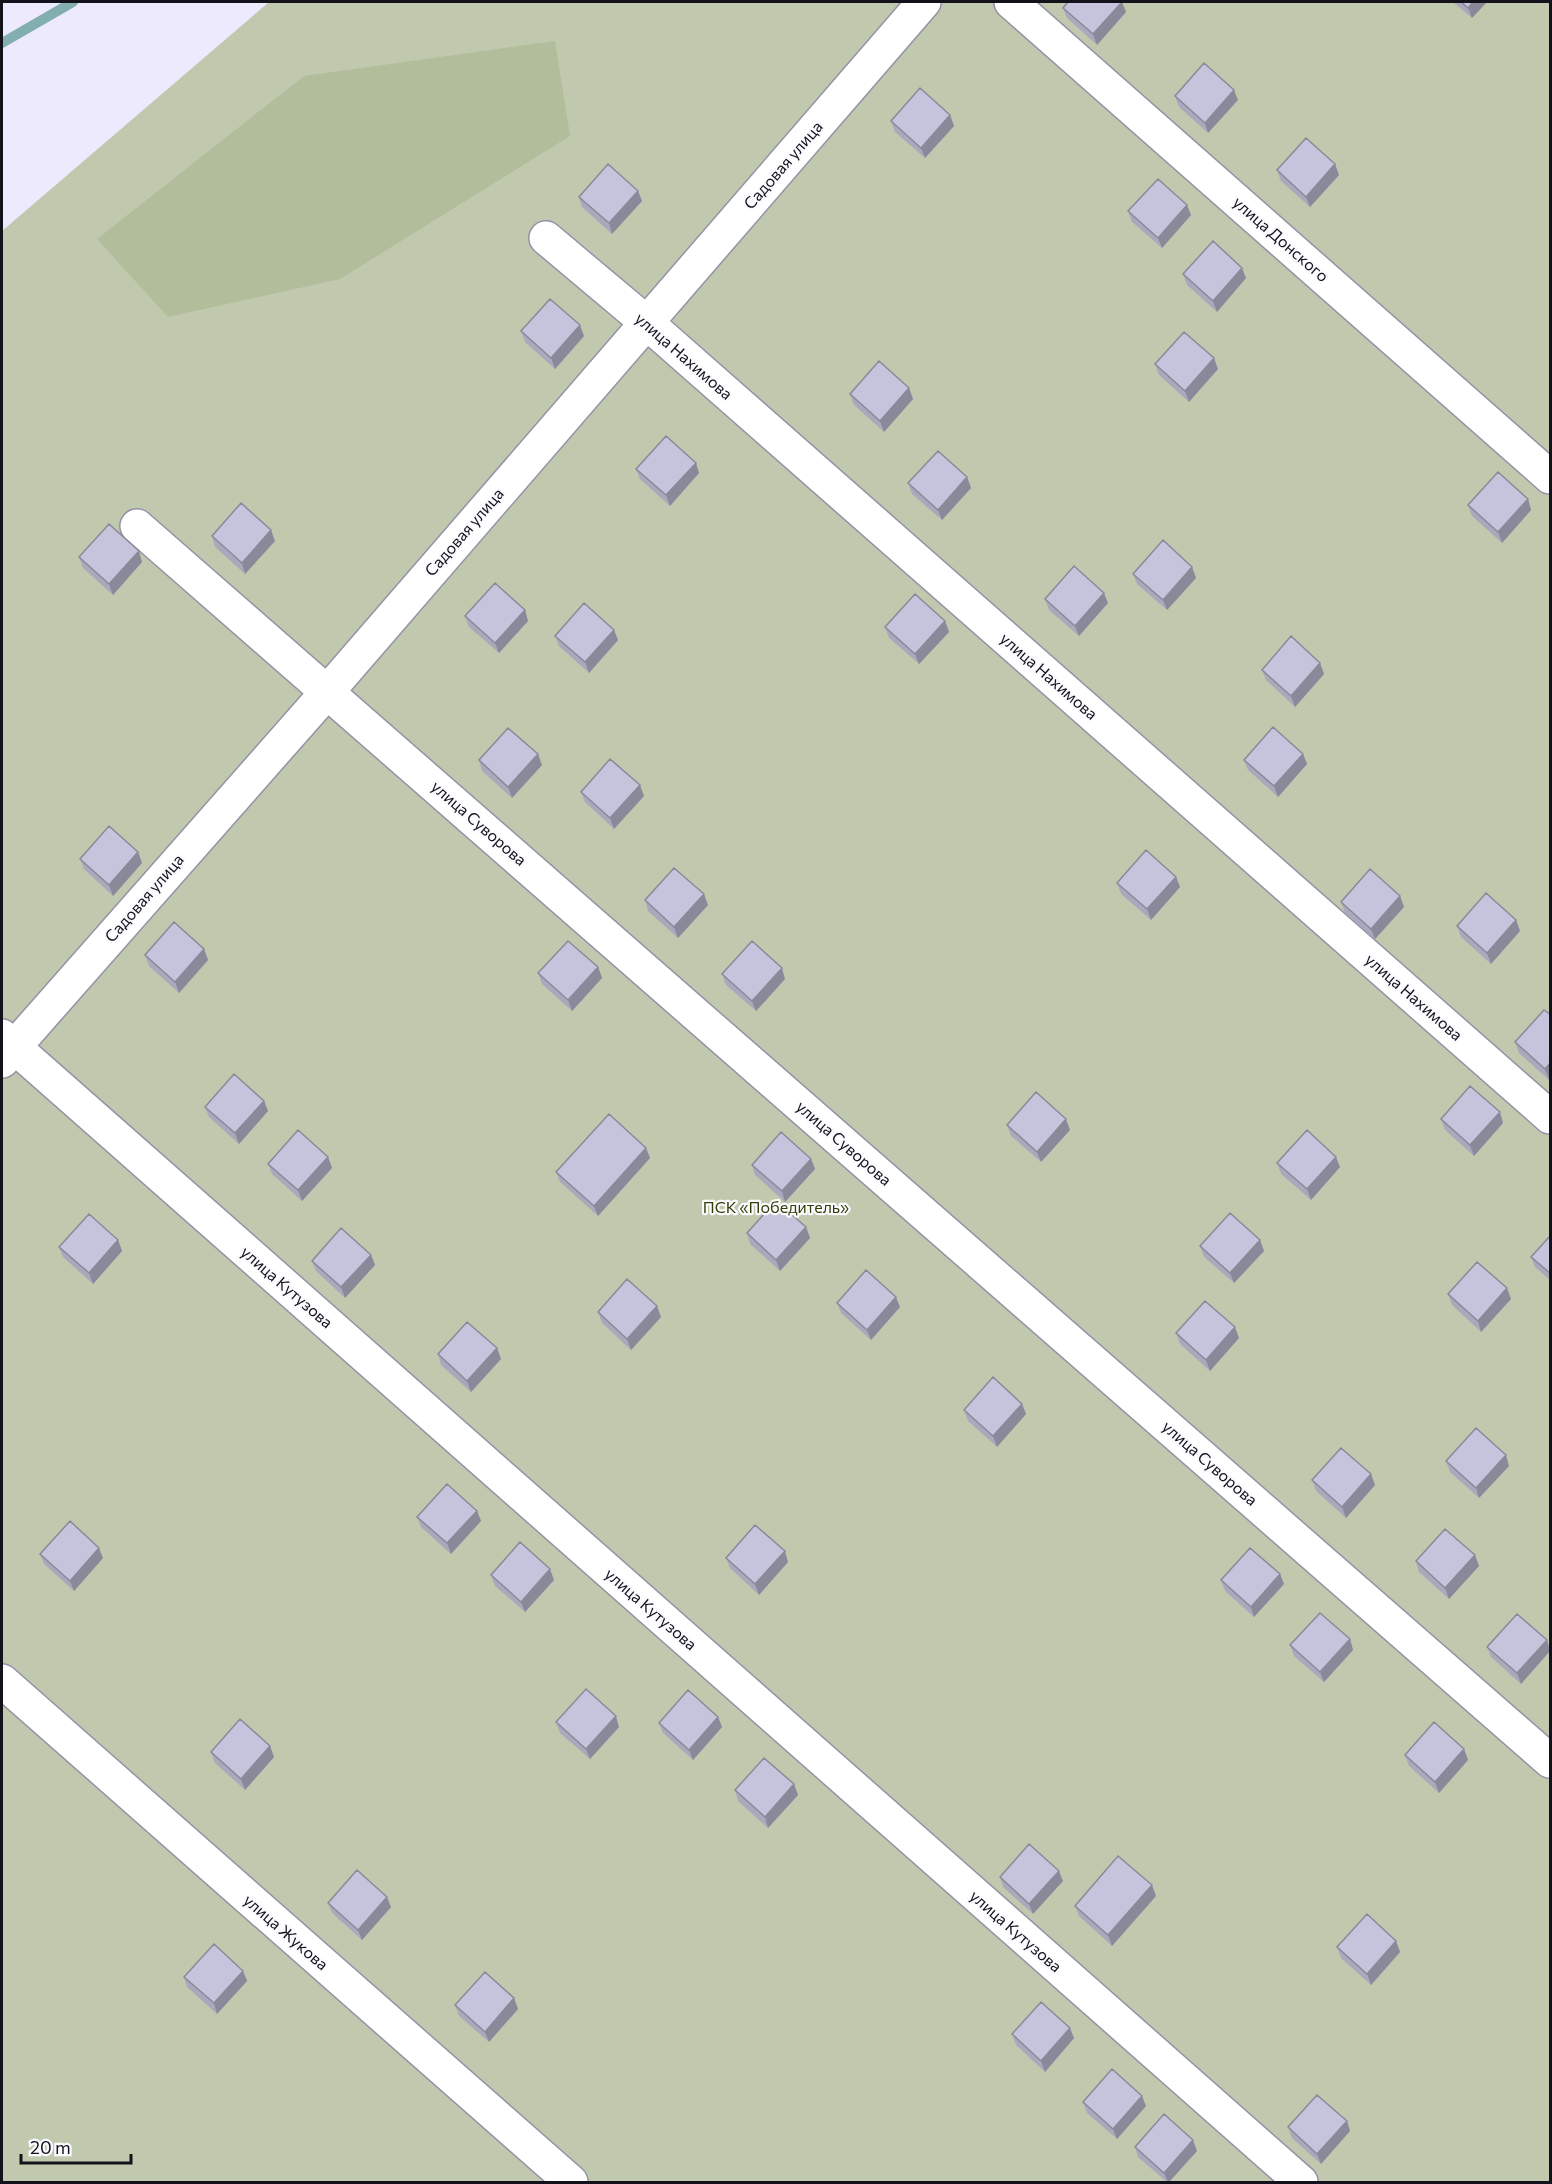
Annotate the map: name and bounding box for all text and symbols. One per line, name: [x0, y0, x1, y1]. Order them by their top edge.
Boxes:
street label: Садовая улица: [739, 117, 826, 212]
street label: улица Донского: [1230, 192, 1333, 285]
street label: улица Нахимова: [632, 308, 737, 403]
street label: Садовая улица: [420, 484, 507, 579]
street label: улица Нахимова: [997, 628, 1102, 723]
street label: улица Суворова: [428, 776, 531, 869]
street label: Садовая улица: [100, 850, 187, 945]
street label: улица Нахимова: [1362, 949, 1467, 1044]
street label: улица Суворова: [793, 1096, 896, 1189]
park label: ПСК «Победитель»: [703, 1197, 849, 1216]
street label: улица Кутузова: [238, 1242, 337, 1332]
street label: улица Суворова: [1159, 1416, 1262, 1509]
street label: улица Кутузова: [602, 1564, 701, 1654]
street label: улица Кутузова: [967, 1886, 1066, 1976]
street label: улица Жукова: [240, 1890, 332, 1973]
scale bar: [21, 2127, 130, 2165]
text: 20 m: [30, 2136, 71, 2158]

